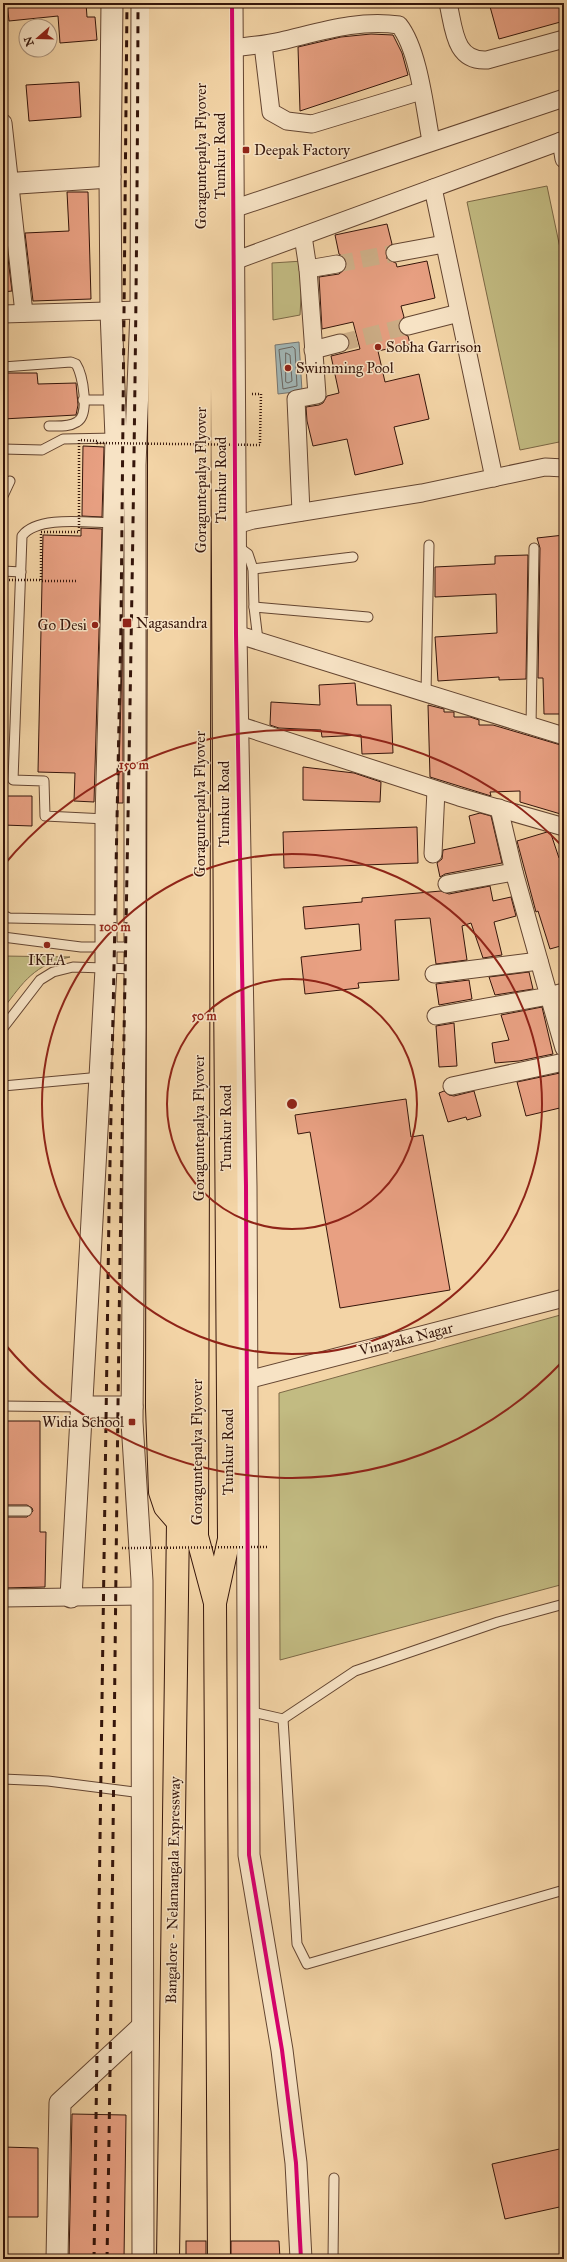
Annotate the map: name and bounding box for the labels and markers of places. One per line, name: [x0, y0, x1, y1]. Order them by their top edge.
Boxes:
place label: Deepak Factory: [254, 141, 351, 159]
marker: Deepak Factory: [241, 145, 251, 155]
place label: Sobha Garrison: [386, 338, 481, 356]
marker: Sobha Garrison: [373, 342, 383, 352]
place label: Swimming Pool: [296, 359, 395, 377]
marker: Swimming Pool: [283, 363, 293, 373]
place label: Nagasandra: [136, 614, 208, 632]
place label: Go Desi: [37, 616, 87, 634]
marker: Nagasandra: [121, 617, 133, 629]
marker: Go Desi: [90, 620, 100, 630]
marker: IKEA: [42, 940, 52, 950]
place label: IKEA: [28, 951, 66, 969]
centre of rings: [285, 1097, 299, 1111]
place label: Widia School: [42, 1413, 125, 1431]
marker: Widia School: [127, 1417, 137, 1427]

